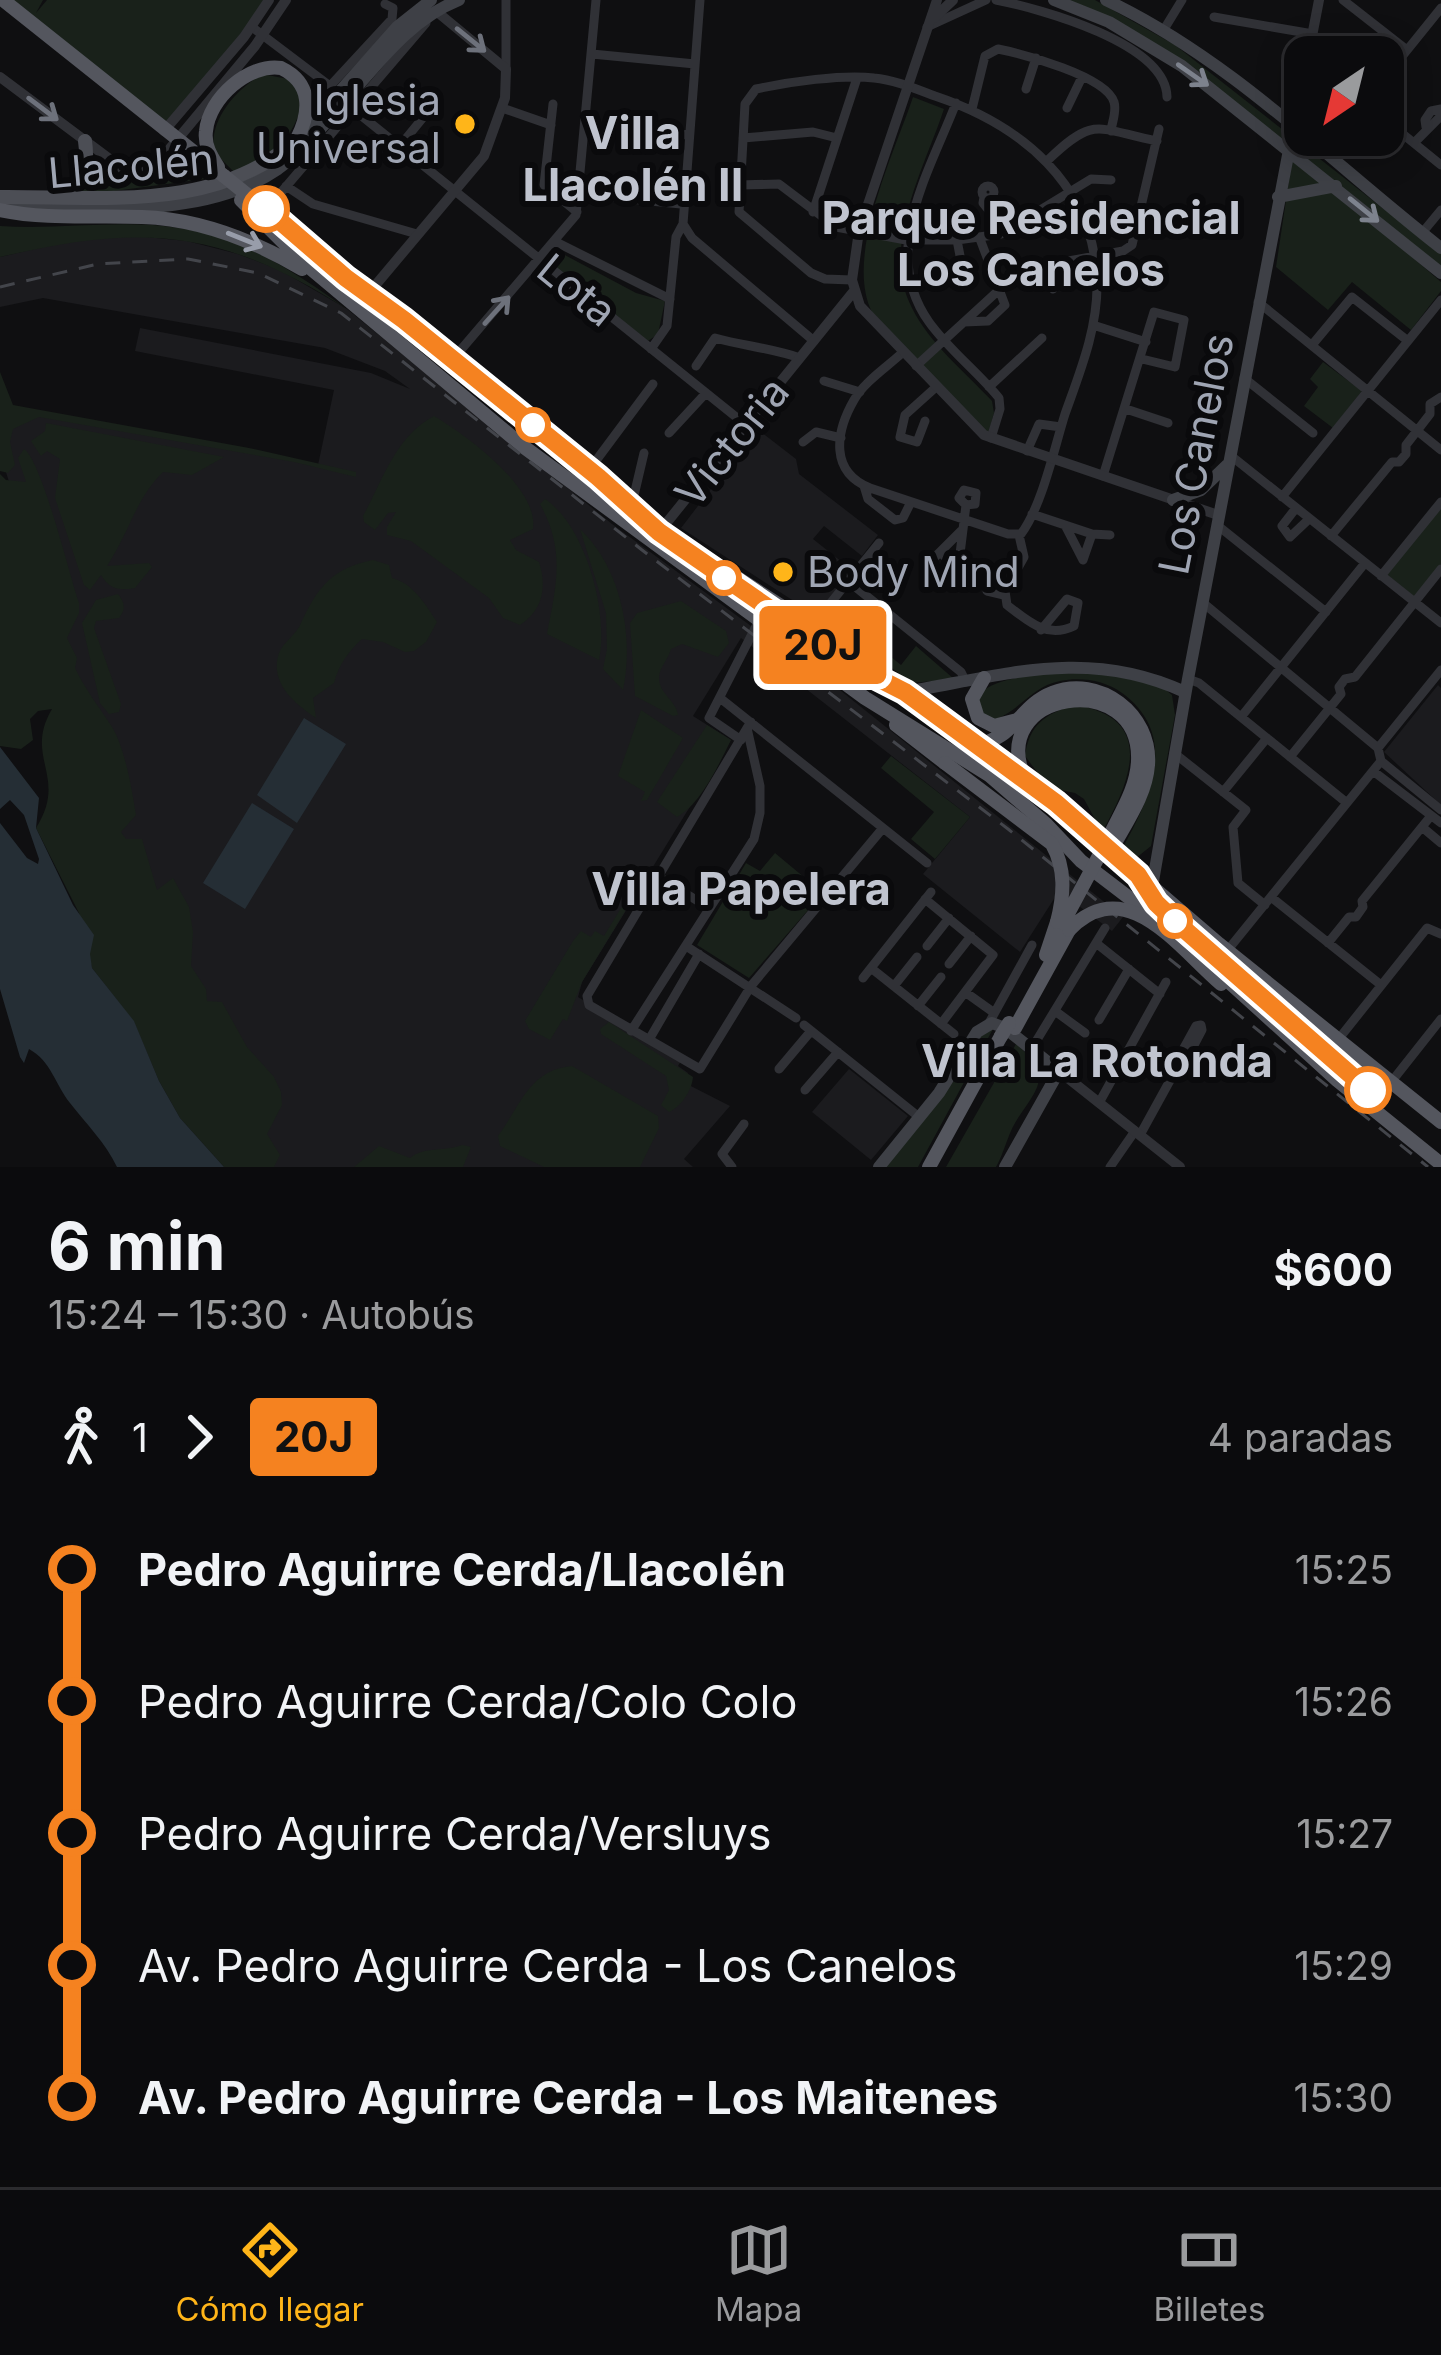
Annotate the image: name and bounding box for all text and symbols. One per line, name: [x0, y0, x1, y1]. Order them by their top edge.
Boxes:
one-way arrow: [455, 25, 486, 53]
north arrow: [1284, 36, 1404, 156]
map controls: [1284, 36, 1404, 156]
one-way arrow: [1176, 62, 1209, 87]
place label: Iglesia Universal: [256, 74, 441, 173]
one-way arrow: [26, 95, 58, 122]
district label: Villa Llacolén II: [523, 105, 743, 212]
marker: Iglesia Universal: [452, 111, 478, 137]
street label: Llacolén: [46, 133, 216, 198]
unlabelled marker: [244, 187, 288, 231]
district label: Parque Residencial Los Canelos: [821, 190, 1241, 297]
one-way arrow: [1348, 196, 1380, 222]
one-way arrow: [226, 231, 263, 252]
street label: Lota: [528, 243, 627, 337]
one-way arrow: [483, 295, 510, 325]
street label: Los Canelos: [1147, 329, 1244, 579]
street label: Victoria: [664, 367, 799, 517]
unlabelled marker: [517, 409, 549, 441]
place label: Body Mind: [807, 546, 1020, 597]
marker: Body Mind: [770, 559, 796, 585]
unlabelled marker: [708, 562, 740, 594]
line badge: 20J: [754, 606, 892, 684]
text: 20J: [783, 619, 863, 670]
district label: Villa Papelera: [591, 861, 891, 916]
unlabelled marker: [1159, 905, 1191, 937]
district label: Villa La Rotonda: [921, 1033, 1273, 1088]
unlabelled marker: [1346, 1068, 1390, 1112]
text: 6 min: [48, 1206, 226, 1286]
text: $600: [1274, 1242, 1393, 1297]
text: 15:24 – 15:30 · Autobús: [48, 1291, 475, 1338]
icon: walk: [48, 1404, 114, 1470]
icon: forward: [166, 1404, 232, 1470]
text: 20J: [274, 1411, 353, 1462]
text: 1: [132, 1414, 148, 1461]
text: 4 paradas: [1208, 1414, 1393, 1461]
text: Pedro Aguirre Cerda/Llacolén: [138, 1542, 786, 1597]
text: 15:25: [1295, 1546, 1393, 1593]
text: Pedro Aguirre Cerda/Colo Colo: [138, 1674, 797, 1729]
text: 15:26: [1294, 1678, 1393, 1725]
text: Pedro Aguirre Cerda/Versluys: [138, 1806, 772, 1861]
text: 15:27: [1296, 1810, 1393, 1857]
text: Av. Pedro Aguirre Cerda - Los Canelos: [138, 1938, 958, 1993]
text: 15:29: [1294, 1942, 1393, 1989]
text: Av. Pedro Aguirre Cerda - Los Maitenes: [138, 2070, 998, 2125]
text: 15:30: [1294, 2074, 1393, 2121]
tab: Cómo llegar: [176, 2217, 364, 2329]
tab: Mapa: [715, 2217, 802, 2329]
tab: Billetes: [1153, 2217, 1265, 2329]

